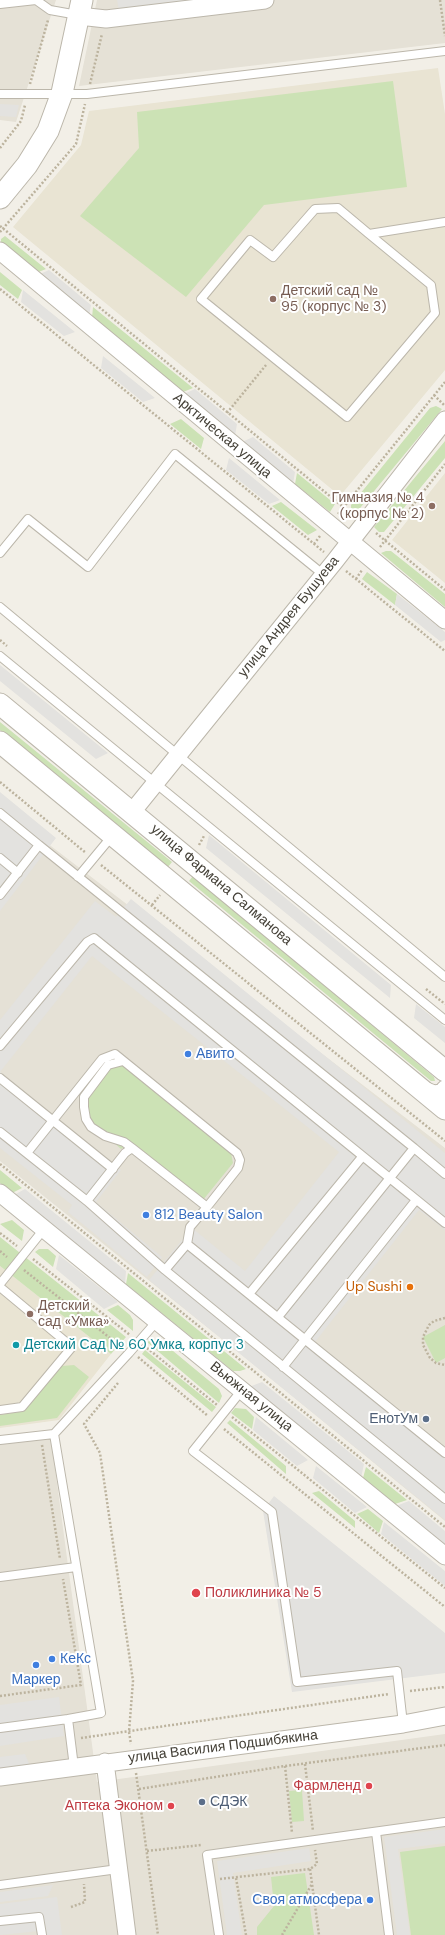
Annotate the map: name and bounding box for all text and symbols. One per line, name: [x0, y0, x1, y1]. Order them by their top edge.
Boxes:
place label: Детский сад № 95 (корпус № 3): [281, 283, 387, 316]
marker: Детский сад № 95 (корпус № 3): [268, 294, 278, 304]
street label: Арктическая улица: [169, 390, 275, 482]
place label: Гимназия № 4 (корпус № 2): [332, 490, 424, 522]
marker: Гимназия № 4 (корпус № 2): [427, 501, 437, 511]
street label: улица Андрея Бушуева: [235, 553, 343, 681]
street label: улица Фармана Салманова: [147, 821, 295, 949]
place label: Авито: [196, 1046, 235, 1062]
marker: Авито: [183, 1049, 193, 1059]
place label: 812 Beauty Salon: [154, 1207, 263, 1223]
marker: 812 Beauty Salon: [141, 1210, 151, 1220]
place label: Up Sushi: [346, 1279, 402, 1295]
marker: Up Sushi: [405, 1282, 415, 1292]
place label: Детский сад «Умка»: [38, 1298, 109, 1330]
marker: Детский сад «Умка»: [25, 1309, 35, 1319]
place label: Детский Сад № 60 Умка, корпус 3: [24, 1337, 244, 1353]
marker: Детский Сад № 60 Умка, корпус 3: [11, 1340, 21, 1350]
street label: Вьюжная улица: [206, 1358, 296, 1436]
place label: ЕнотУм: [369, 1411, 418, 1427]
marker: ЕнотУм: [421, 1414, 431, 1424]
place label: Поликлиника № 5: [205, 1585, 322, 1601]
marker: Поликлиника № 5: [190, 1587, 202, 1599]
place label: КеКс: [60, 1651, 91, 1667]
marker: КеКс: [47, 1654, 57, 1664]
marker: Маркер: [31, 1660, 41, 1670]
place label: Маркер: [11, 1672, 61, 1688]
street label: улица Василия Подшибякина: [127, 1727, 319, 1767]
place label: Фармленд: [293, 1778, 361, 1794]
marker: Фармленд: [364, 1781, 374, 1791]
place label: СДЭК: [210, 1794, 248, 1810]
marker: СДЭК: [197, 1797, 207, 1807]
place label: Аптека Эконом: [65, 1798, 163, 1814]
marker: Аптека Эконом: [166, 1801, 176, 1811]
place label: Своя атмосфера: [252, 1892, 362, 1908]
marker: Своя атмосфера: [365, 1895, 375, 1905]

